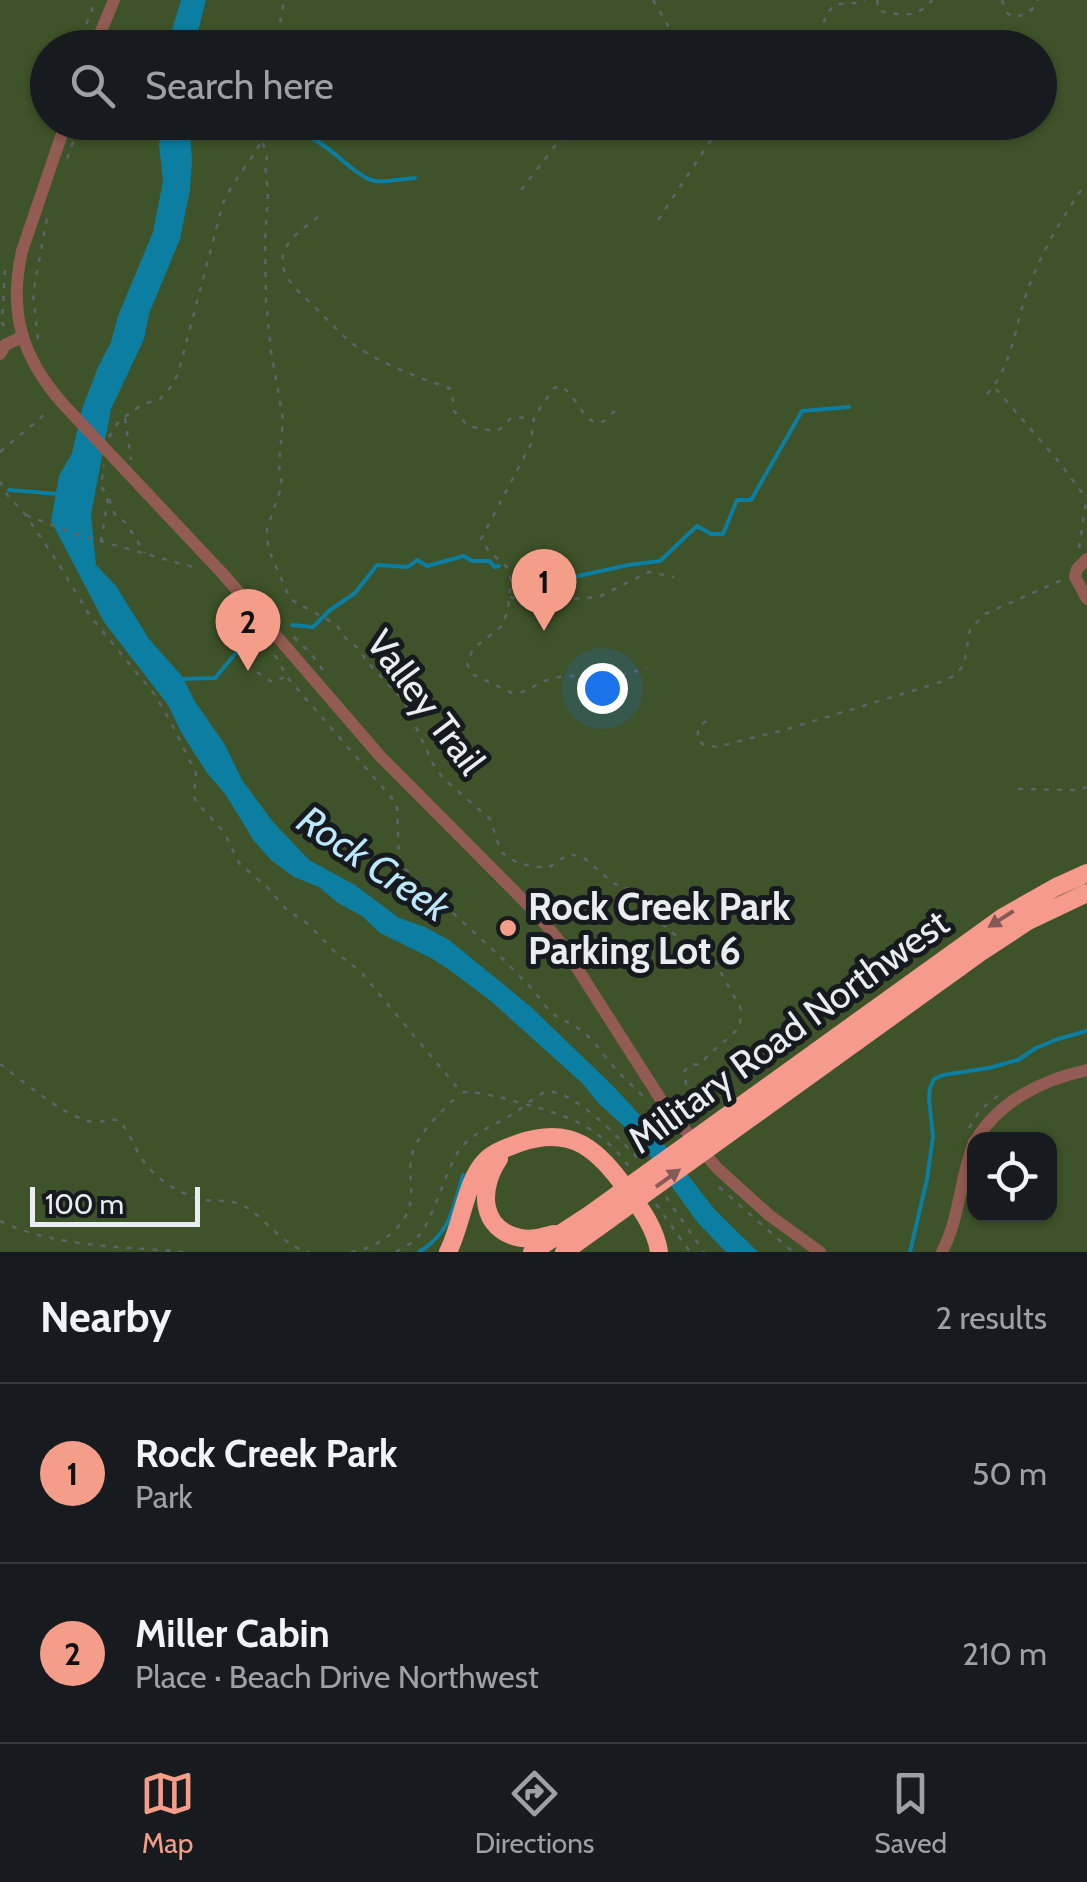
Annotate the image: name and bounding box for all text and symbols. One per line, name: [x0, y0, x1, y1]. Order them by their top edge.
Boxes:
search box: [30, 30, 1057, 140]
icon: search: [65, 58, 120, 113]
text: Search here: [145, 62, 334, 109]
pin: 1: [512, 548, 576, 631]
pin: 2: [216, 588, 280, 671]
street label: Valley Trail: [357, 621, 496, 783]
your location: [577, 663, 628, 714]
water label: Rock Creek: [289, 794, 461, 933]
place label: Rock Creek Park Parking Lot 6: [528, 883, 791, 974]
street label: Military Road Northwest: [618, 899, 958, 1163]
one-way arrow: [988, 909, 1015, 927]
marker: Rock Creek Park Parking Lot 6: [497, 917, 519, 939]
map controls: [967, 1132, 1057, 1222]
button: locate: [967, 1132, 1057, 1222]
one-way arrow: [655, 1168, 681, 1188]
scale bar: [30, 1182, 200, 1226]
text: 100 m: [45, 1187, 124, 1221]
text: Nearby: [40, 1291, 172, 1343]
text: 2 results: [936, 1298, 1047, 1337]
text: Rock Creek Park: [135, 1430, 398, 1477]
text: 1: [67, 1454, 78, 1493]
text: 50 m: [972, 1454, 1047, 1493]
text: Park: [135, 1477, 193, 1516]
text: Miller Cabin: [135, 1610, 330, 1657]
text: 2: [64, 1634, 81, 1673]
text: 210 m: [962, 1634, 1047, 1673]
text: Place · Beach Drive Northwest: [135, 1657, 539, 1696]
tab: Map: [140, 1766, 195, 1860]
tab: Directions: [475, 1766, 594, 1860]
tab: Saved: [874, 1766, 947, 1860]

